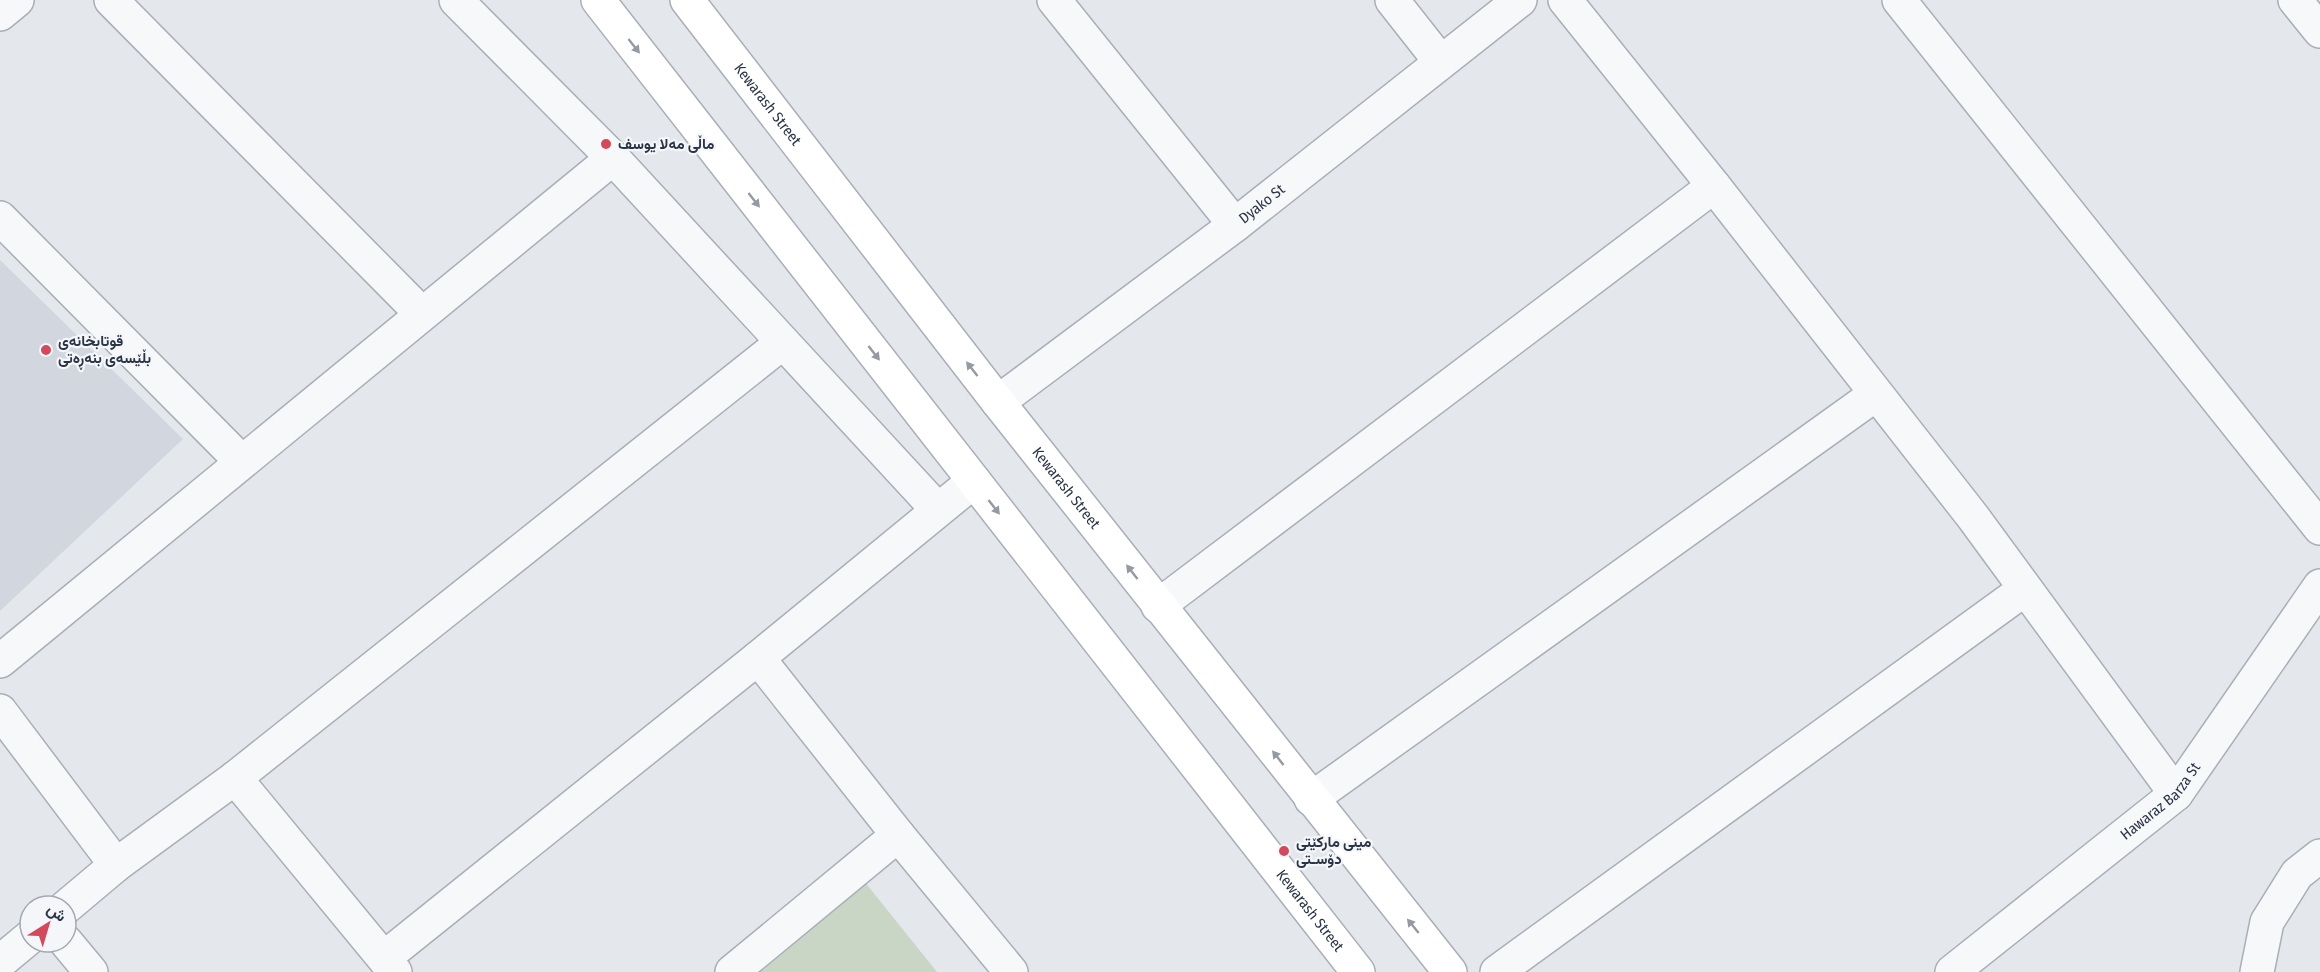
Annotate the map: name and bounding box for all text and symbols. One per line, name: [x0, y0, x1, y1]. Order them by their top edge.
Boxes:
one-way arrow: [627, 38, 640, 54]
street label: Kewarash Street: [730, 60, 805, 149]
place label: ماڵی مەلا یوسف: [618, 135, 714, 153]
marker: ماڵی مەلا یوسف: [599, 137, 613, 151]
street label: Dyako St: [1235, 180, 1288, 227]
one-way arrow: [748, 191, 760, 207]
place label: قوتابخانه‌ی بڵێسه‌ی بنه‌ڕه‌تی: [58, 332, 151, 370]
marker: قوتابخانه‌ی بڵێسه‌ی بنه‌ڕه‌تی: [39, 343, 53, 357]
one-way arrow: [868, 346, 880, 361]
one-way arrow: [967, 361, 979, 376]
street label: Kewarash Street: [1028, 444, 1104, 532]
one-way arrow: [988, 499, 1001, 515]
one-way arrow: [1126, 564, 1138, 579]
one-way arrow: [1273, 750, 1285, 765]
street label: Hawaraz Barza St: [2117, 759, 2204, 844]
place label: مینی مارکێتی دۆسـتی: [1296, 833, 1371, 868]
marker: مینی مارکێتی دۆسـتی: [1277, 844, 1291, 858]
street label: Kewarash Street: [1272, 866, 1348, 955]
north arrow: [18, 894, 78, 954]
text: ش: [43, 899, 70, 926]
one-way arrow: [1407, 919, 1420, 934]

